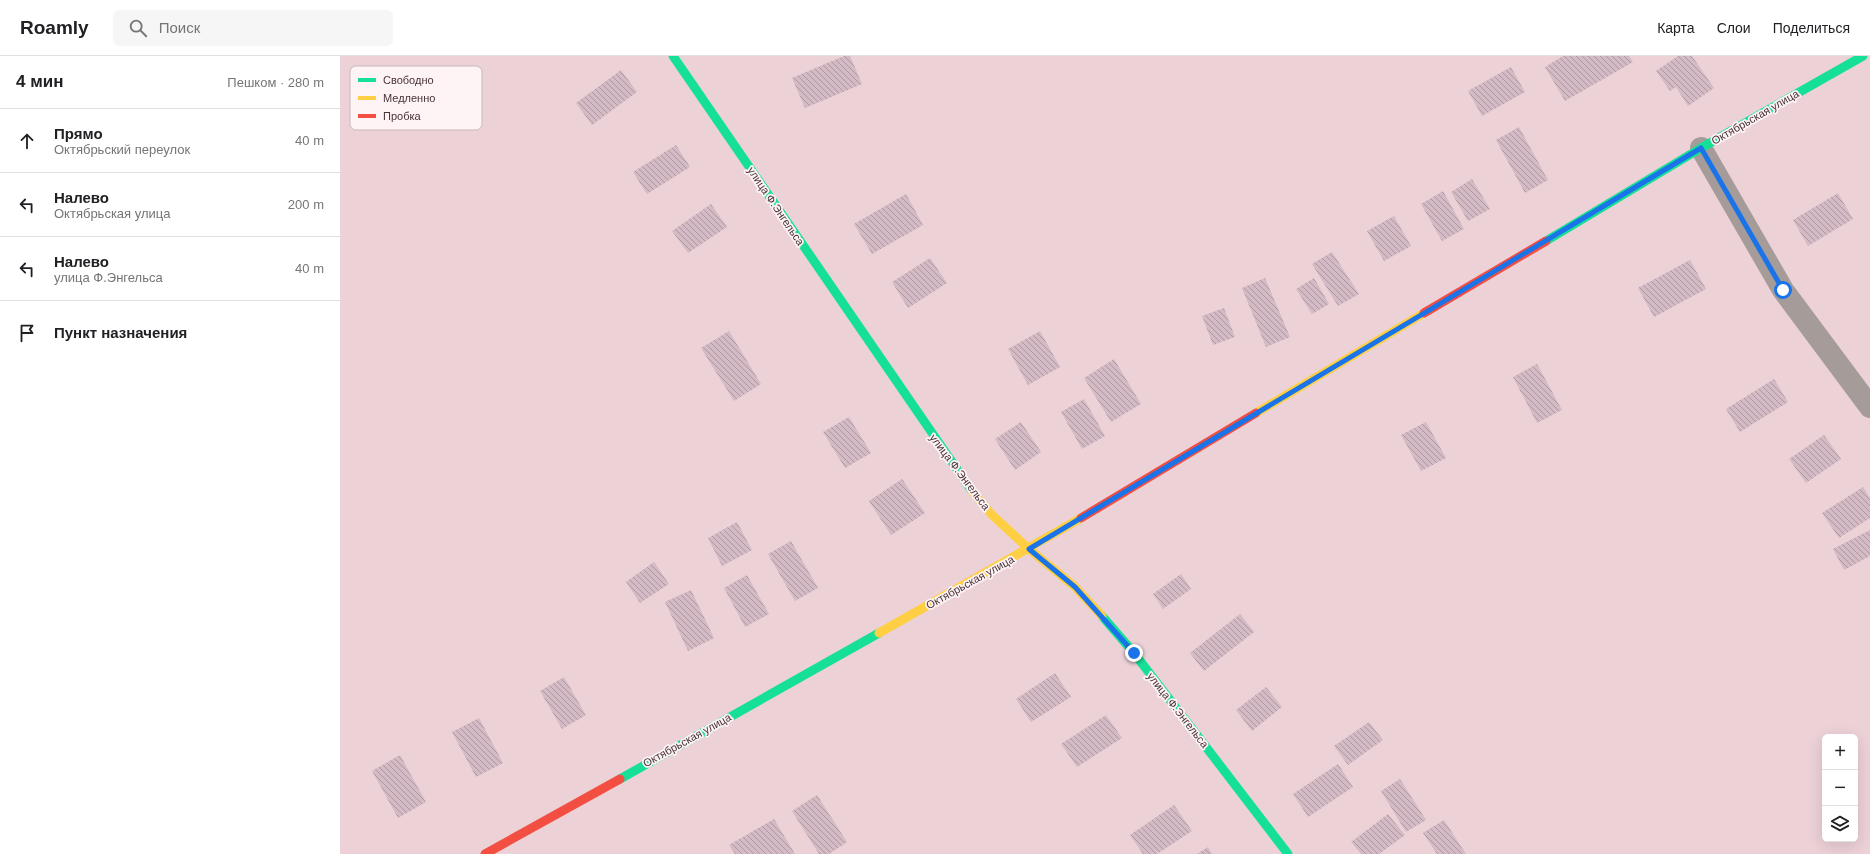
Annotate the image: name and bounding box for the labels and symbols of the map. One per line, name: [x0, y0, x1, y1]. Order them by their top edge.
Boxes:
legend: [350, 66, 482, 130]
text: Свободно: [383, 74, 434, 86]
street label: Октябрьская улица: [1709, 87, 1801, 147]
text: Медленно: [383, 92, 435, 104]
text: Пробка: [383, 110, 421, 122]
street label: улица Ф.Энгельса: [745, 165, 807, 248]
route start: [1774, 281, 1792, 299]
street label: улица Ф.Энгельса: [928, 432, 993, 513]
street label: Октябрьская улица: [924, 552, 1017, 611]
route end: [1125, 644, 1143, 662]
street label: улица Ф.Энгельса: [1145, 670, 1212, 751]
street label: Октябрьская улица: [641, 710, 734, 769]

